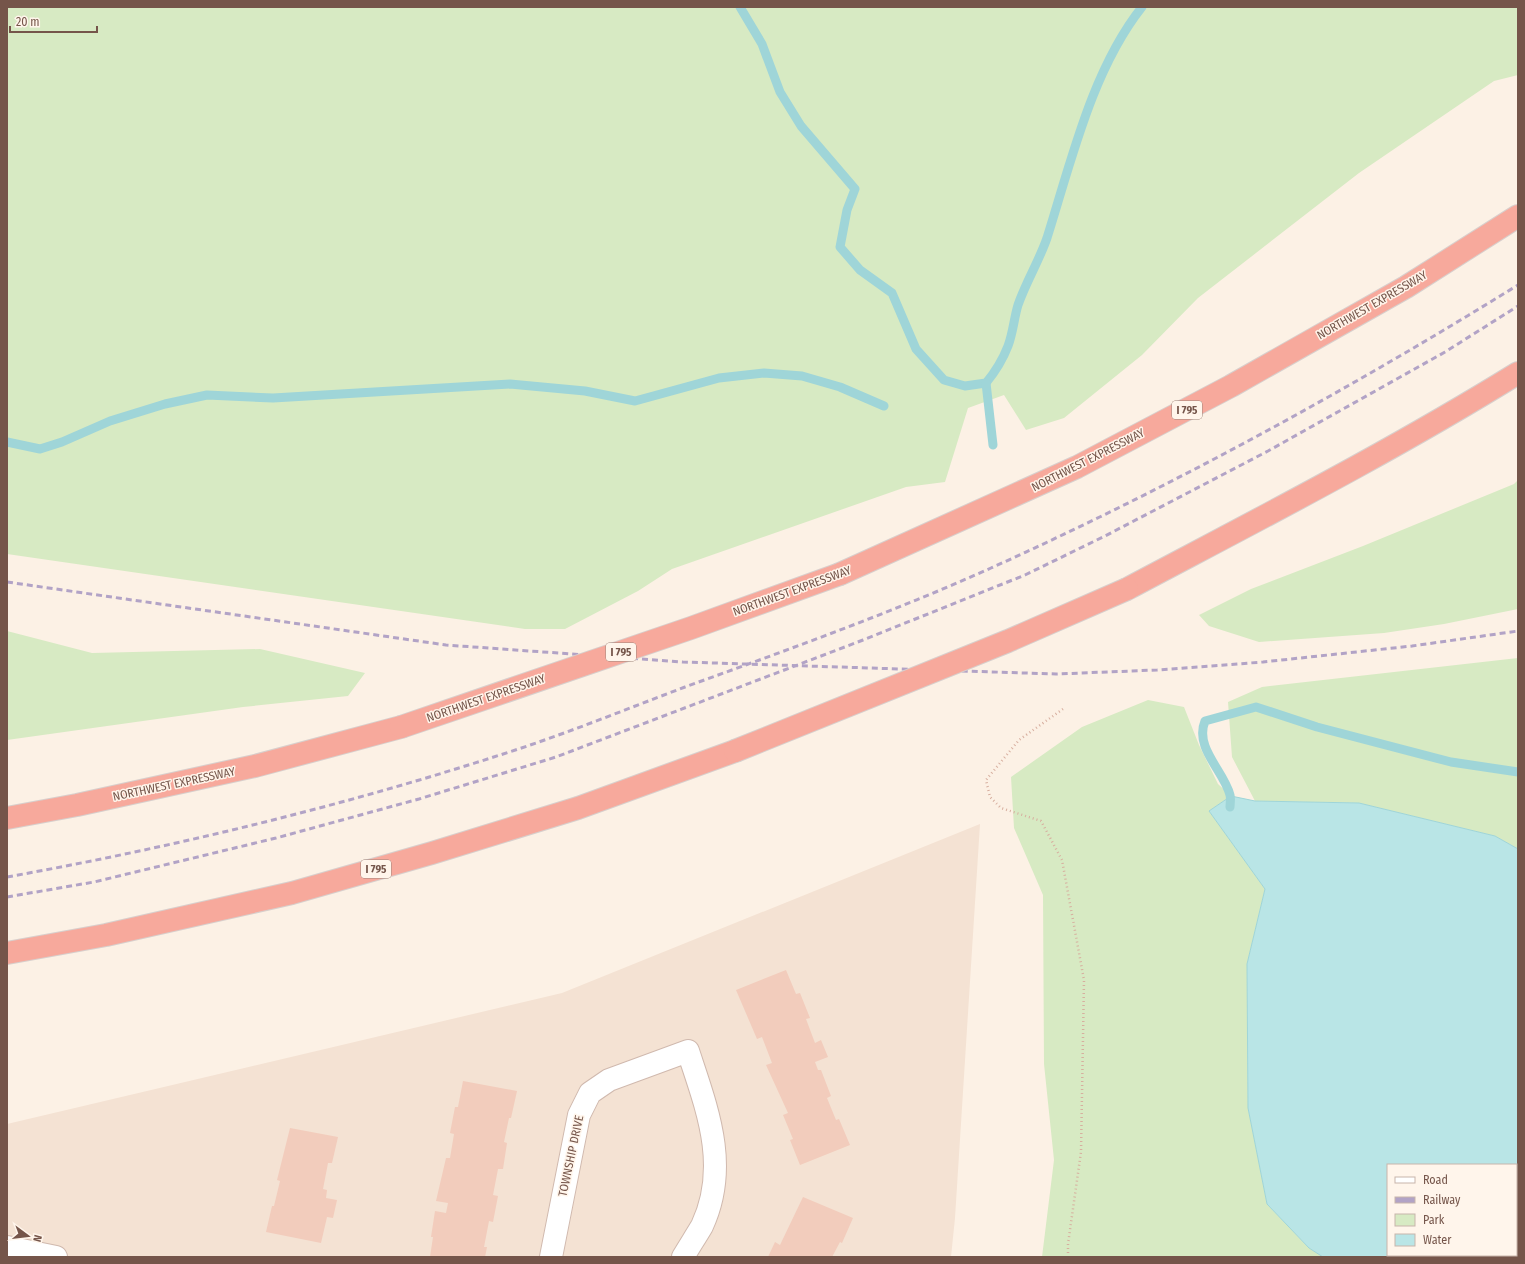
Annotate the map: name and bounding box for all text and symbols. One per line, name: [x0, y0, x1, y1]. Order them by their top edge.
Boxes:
scale bar: [10, 8, 97, 34]
text: 20 m: [16, 15, 40, 29]
street label: NORTHWEST EXPRESSWAY: [1315, 268, 1429, 342]
road number: I 795: [1172, 401, 1202, 419]
street label: NORTHWEST EXPRESSWAY: [1029, 425, 1147, 495]
street label: NORTHWEST EXPRESSWAY: [731, 563, 853, 619]
road number: I 795: [606, 643, 636, 661]
street label: NORTHWEST EXPRESSWAY: [425, 671, 547, 725]
street label: NORTHWEST EXPRESSWAY: [112, 764, 236, 804]
road number: I 795: [361, 860, 391, 878]
street label: TOWNSHIP DRIVE: [556, 1114, 587, 1198]
legend: [1387, 1164, 1517, 1256]
text: Road: [1423, 1173, 1448, 1187]
text: Railway: [1423, 1193, 1461, 1207]
text: Park: [1423, 1213, 1445, 1227]
north arrow: [8, 1216, 48, 1256]
text: Water: [1423, 1233, 1452, 1247]
text: N: [30, 1234, 44, 1243]

